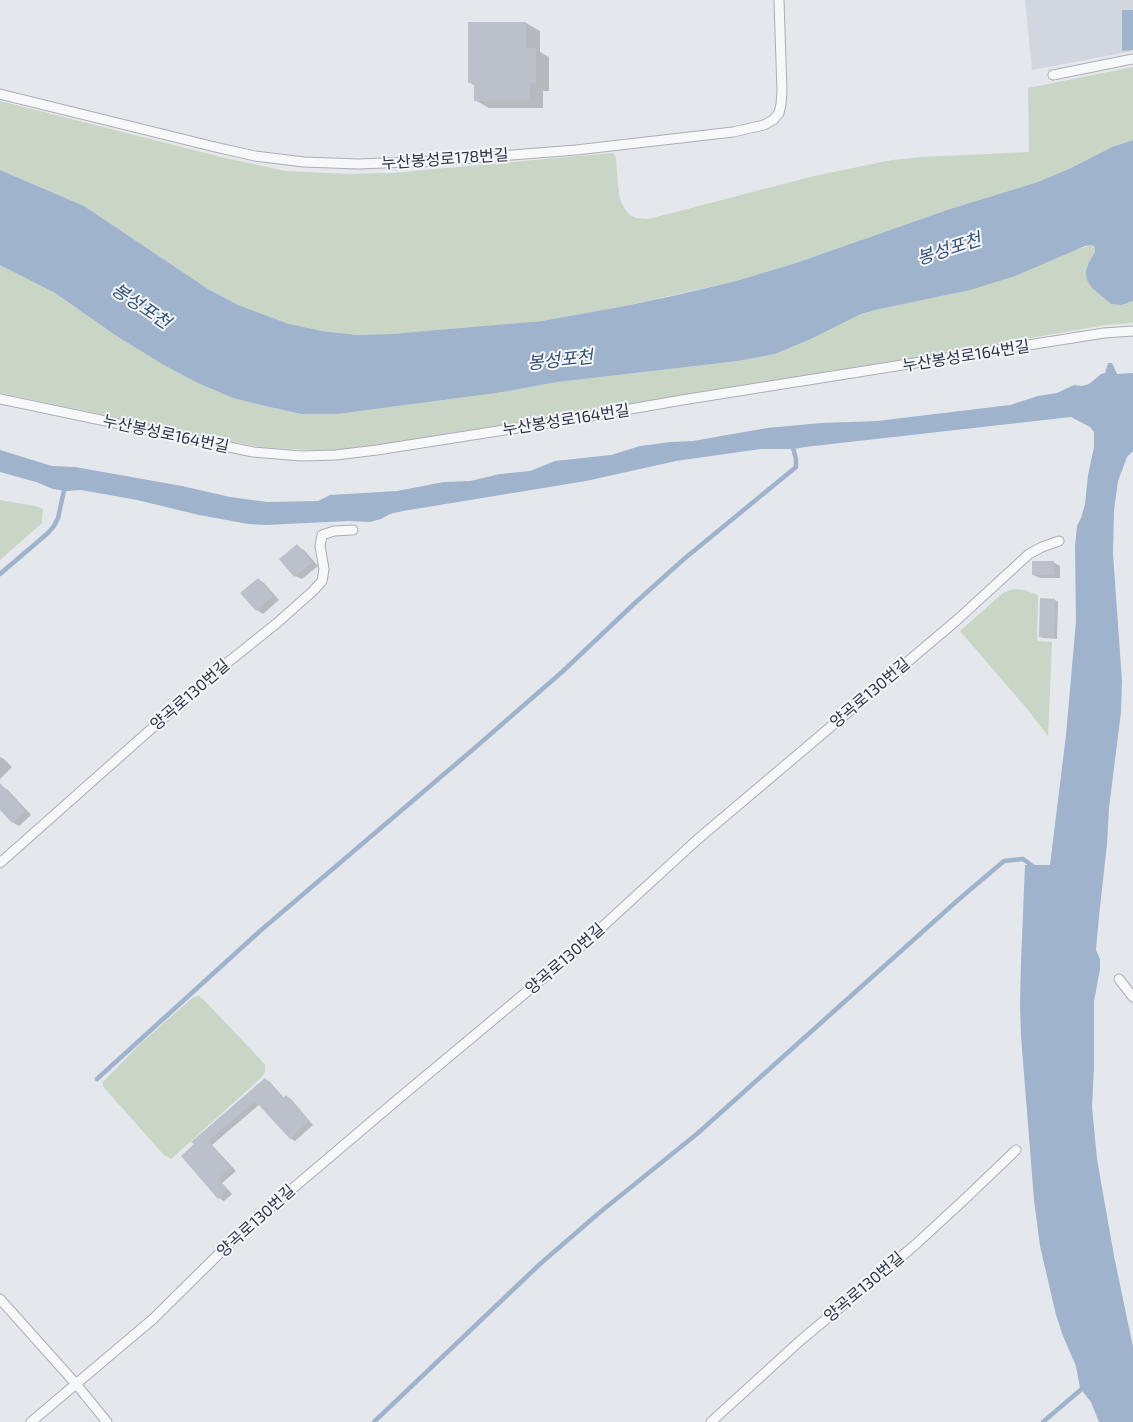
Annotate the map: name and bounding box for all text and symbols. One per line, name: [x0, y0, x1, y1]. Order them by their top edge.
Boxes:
street label: 누산봉성로178번길: [381, 145, 509, 173]
water label: 봉성포천: [914, 228, 984, 270]
water label: 봉성포천: [108, 279, 174, 333]
street label: 누산봉성로164번길: [901, 336, 1031, 376]
water label: 봉성포천: [526, 346, 594, 374]
street label: 누산봉성로164번길: [501, 400, 631, 440]
street label: 누산봉성로164번길: [101, 411, 231, 457]
street label: 양곡로130번길: [826, 654, 914, 732]
street label: 양곡로130번길: [147, 655, 233, 735]
street label: 양곡로130번길: [522, 919, 608, 999]
street label: 양곡로130번길: [213, 1181, 299, 1261]
street label: 양곡로130번길: [820, 1248, 908, 1326]

